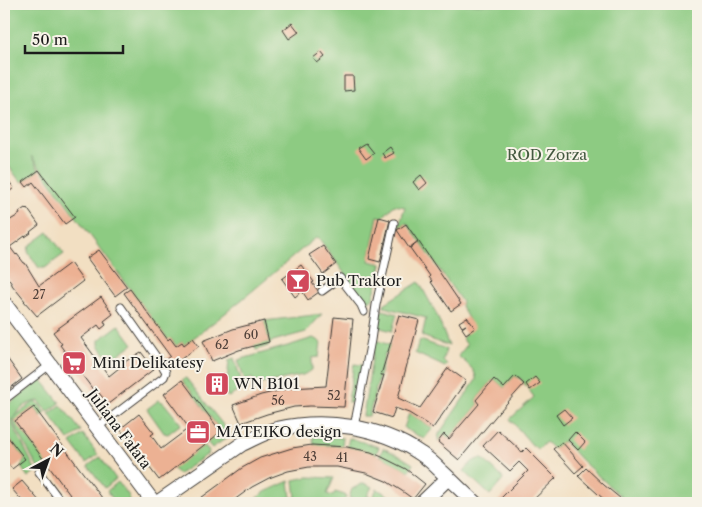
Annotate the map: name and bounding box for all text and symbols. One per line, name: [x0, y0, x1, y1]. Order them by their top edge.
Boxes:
scale bar: [25, 22, 122, 54]
text: 50 m: [32, 30, 68, 49]
park label: ROD Zorza: [507, 145, 587, 164]
bar icon: Pub Traktor: [285, 268, 311, 294]
place label: Pub Traktor: [316, 271, 402, 290]
house number: 27: [33, 287, 45, 302]
house number: 60: [244, 327, 258, 342]
house number: 62: [215, 337, 229, 352]
supermarket icon: Mini Delikatesy: [61, 350, 87, 376]
place label: Mini Delikatesy: [92, 353, 205, 372]
building icon: WN B101: [204, 371, 230, 397]
place label: WN B101: [233, 374, 300, 393]
street label: Juliana Fałata: [82, 383, 156, 473]
house number: 52: [327, 388, 341, 403]
house number: 56: [271, 393, 285, 408]
office icon: MATEIKO design: [185, 419, 211, 445]
place label: MATEIKO design: [216, 422, 342, 441]
north arrow: [22, 434, 72, 484]
text: N: [46, 439, 67, 461]
house number: 43: [303, 449, 317, 464]
house number: 41: [336, 450, 348, 465]

